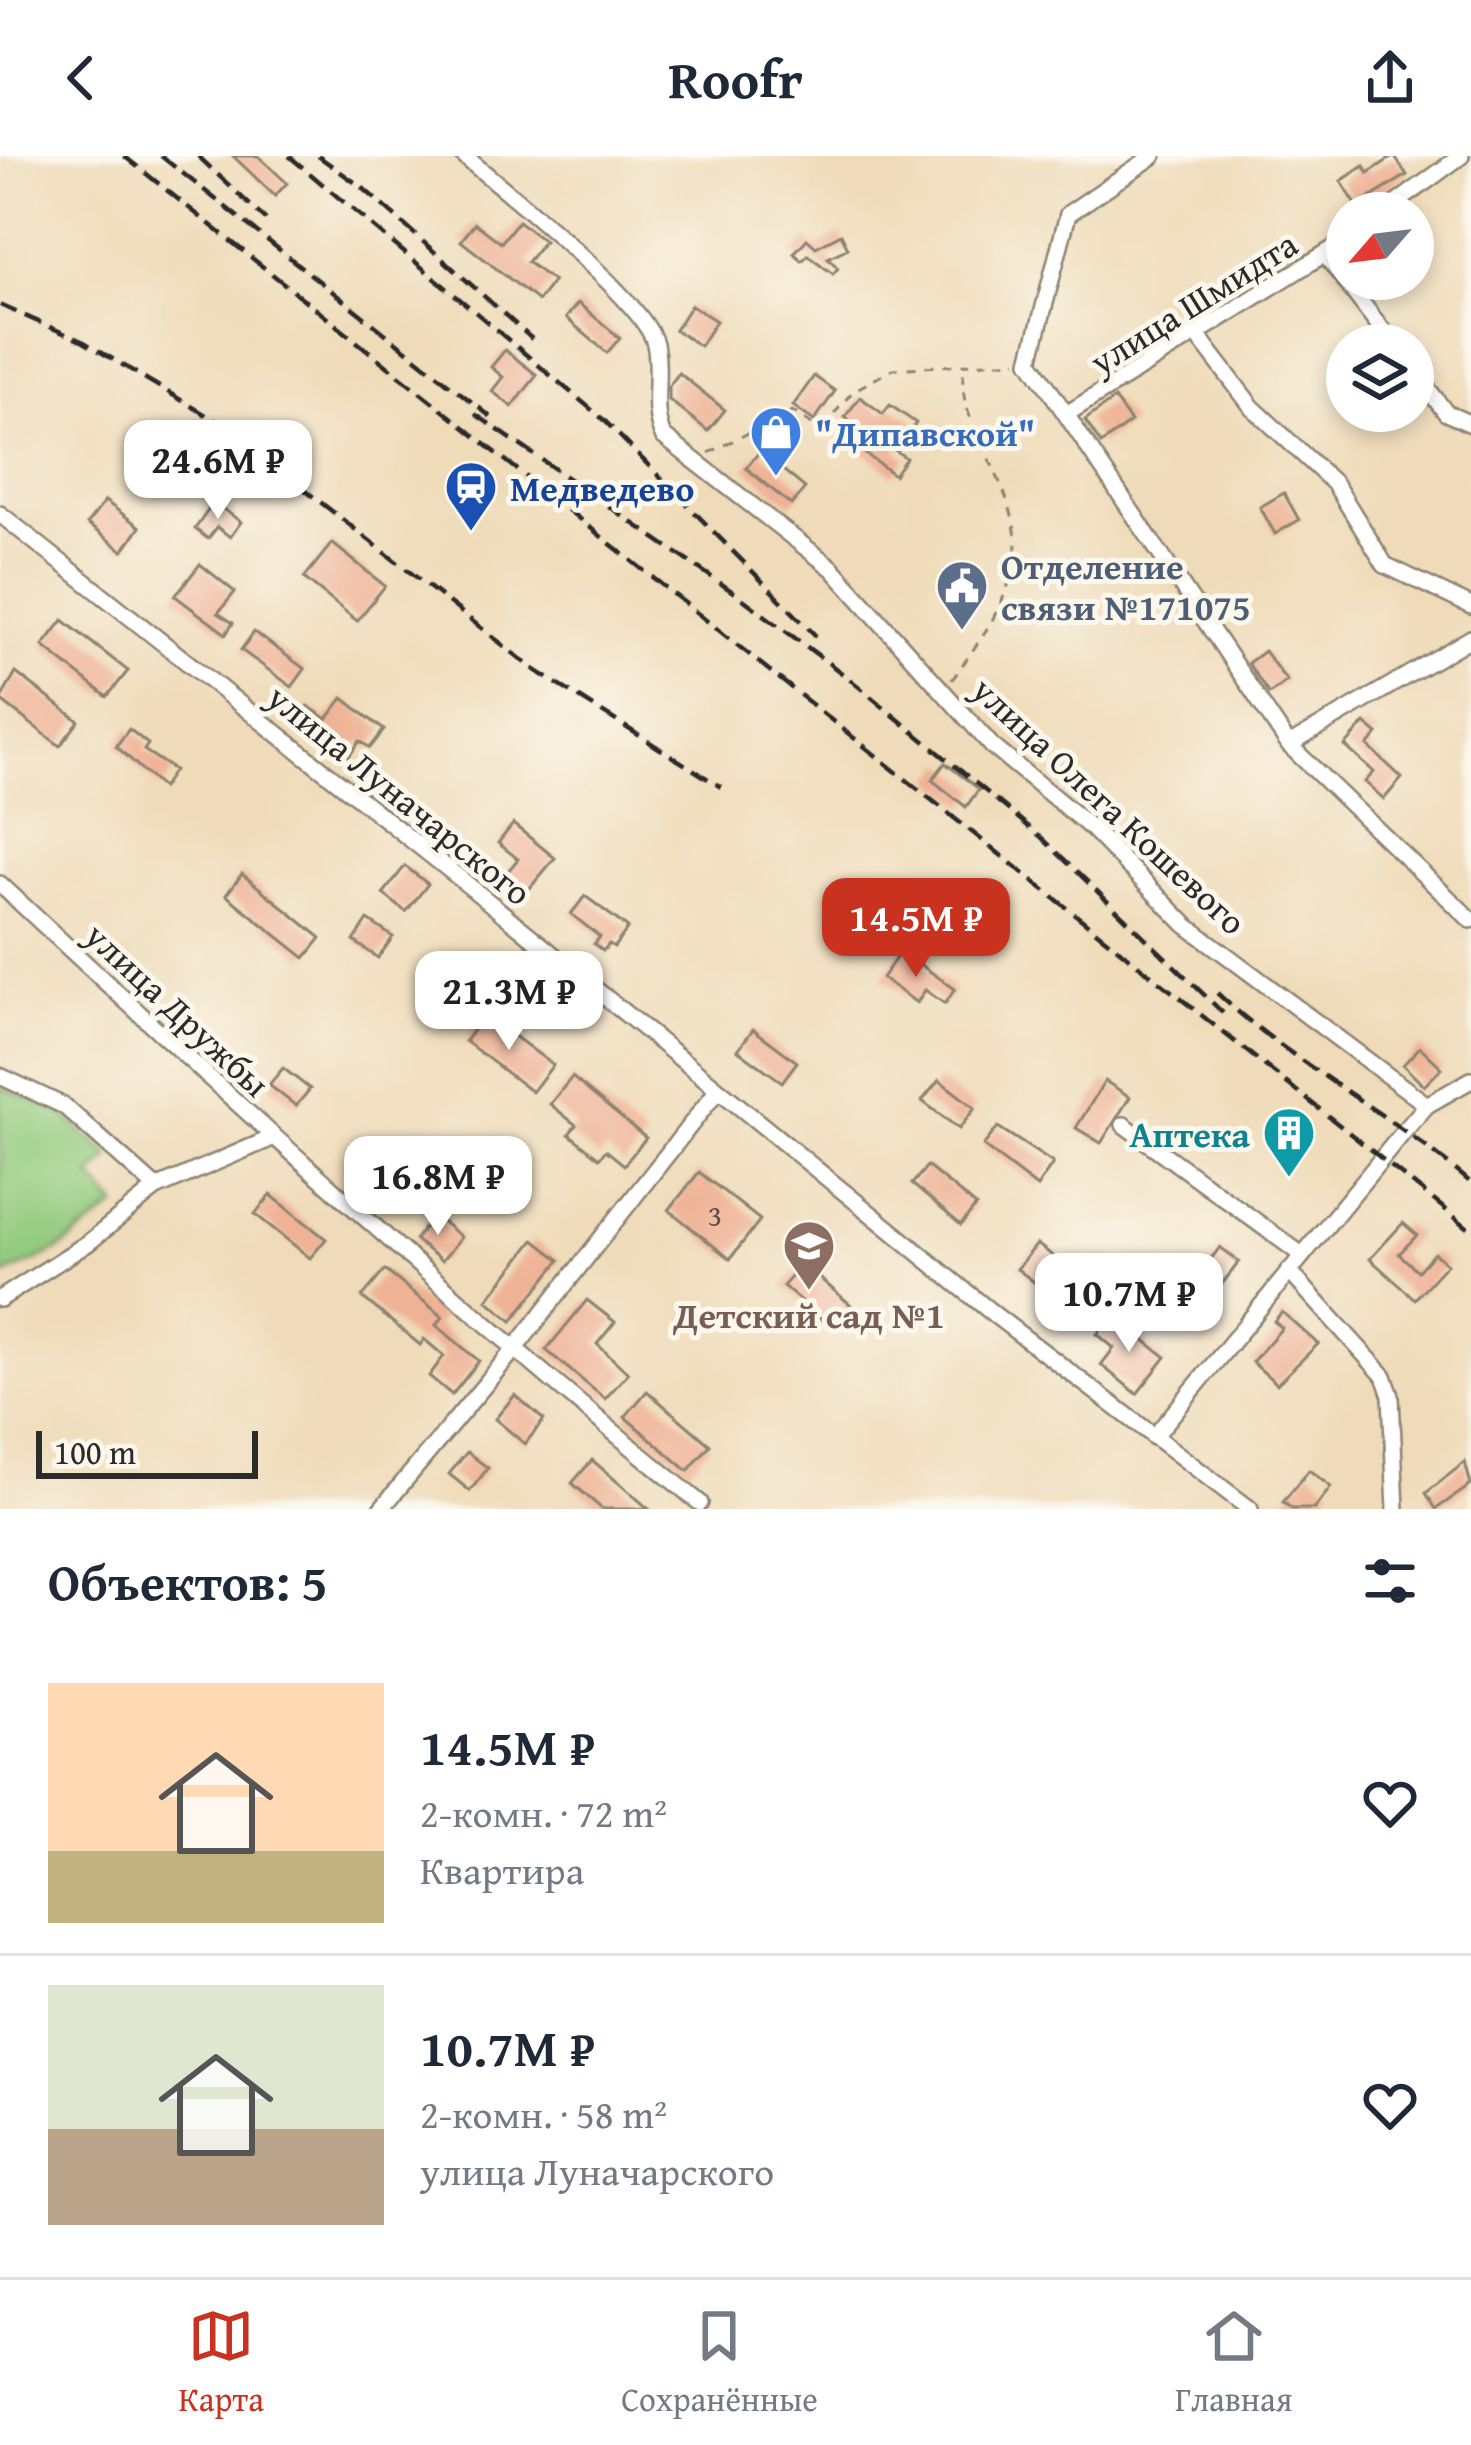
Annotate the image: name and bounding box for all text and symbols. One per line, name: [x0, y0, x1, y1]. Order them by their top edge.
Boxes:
text: Roofr: [668, 39, 803, 118]
icon: back: [48, 45, 114, 111]
icon: share: [1357, 45, 1423, 111]
north arrow: [1326, 192, 1434, 300]
map controls: [1326, 192, 1434, 432]
street label: улица Шмидта: [1078, 217, 1307, 388]
button: layers: [1326, 324, 1434, 432]
shop icon: "Дипавской": [748, 404, 804, 478]
place label: "Дипавской": [815, 406, 1035, 459]
pin: 24.6M ₽: [107, 420, 329, 522]
text: 24.6M ₽: [151, 430, 285, 487]
station icon: Медведево: [443, 459, 499, 533]
place label: Медведево: [510, 461, 694, 514]
place label: Отделение связи №171075: [1001, 539, 1251, 633]
public building icon: Отделение связи №171075: [934, 558, 990, 632]
street label: улица Олега Кошевого: [960, 663, 1259, 946]
street label: улица Луначарского: [256, 670, 544, 917]
pin: 14.5M ₽: [805, 878, 1027, 980]
text: 14.5M ₽: [849, 888, 983, 945]
street label: улица Дружбы: [73, 908, 282, 1109]
pin: 21.3M ₽: [398, 951, 620, 1053]
text: 21.3M ₽: [442, 961, 576, 1018]
building icon: Аптека: [1261, 1105, 1317, 1179]
place label: Аптека: [1130, 1107, 1251, 1160]
pin: 16.8M ₽: [327, 1136, 549, 1238]
text: 16.8M ₽: [371, 1146, 505, 1203]
house number: 3: [708, 1193, 722, 1237]
school or university icon: Детский сад №1: [781, 1218, 837, 1292]
pin: 10.7M ₽: [1018, 1253, 1240, 1355]
text: 10.7M ₽: [1062, 1263, 1196, 1320]
place label: Детский сад №1: [672, 1288, 945, 1341]
scale bar: [36, 1425, 258, 1478]
text: 100 m: [54, 1428, 136, 1476]
text: Объектов: 5: [48, 1544, 328, 1619]
icon: filters: [1357, 1548, 1423, 1614]
text: 14.5M ₽: [420, 1709, 595, 1784]
icon: home: [144, 1731, 288, 1875]
icon: heart: [1357, 1770, 1423, 1836]
text: 2-комн. · 72 m²: [420, 1784, 667, 1841]
text: Квартира: [420, 1841, 584, 1898]
text: 10.7M ₽: [420, 2010, 595, 2085]
icon: home: [144, 2033, 288, 2177]
icon: heart: [1357, 2072, 1423, 2138]
text: 2-комн. · 58 m²: [420, 2085, 667, 2142]
text: улица Луначарского: [420, 2142, 774, 2199]
tab: Карта: [179, 2303, 264, 2423]
tab: Сохранённые: [621, 2303, 818, 2423]
tab: Главная: [1175, 2303, 1292, 2423]

